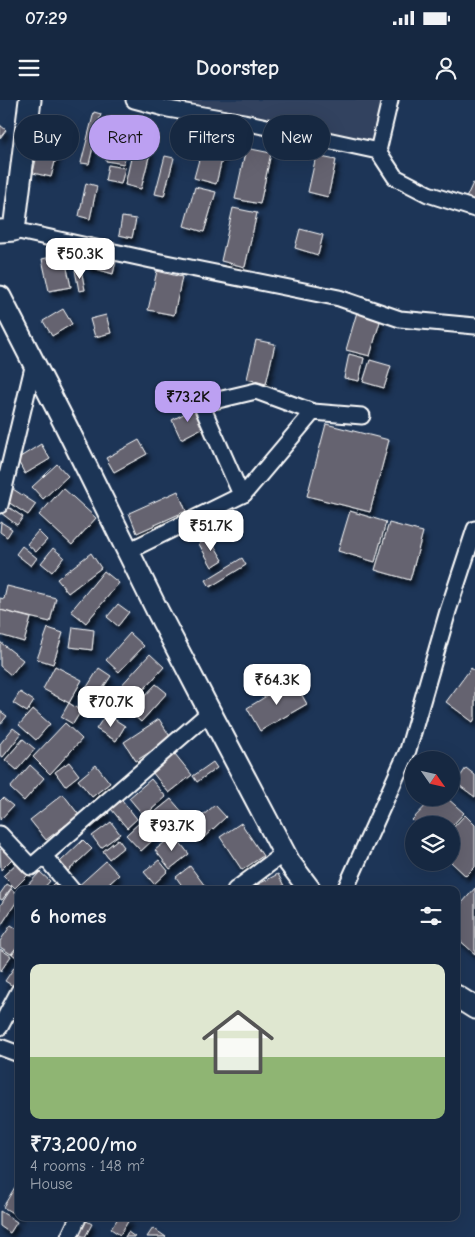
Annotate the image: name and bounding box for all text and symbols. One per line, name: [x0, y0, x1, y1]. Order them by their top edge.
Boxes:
text: 07:29: [25, 7, 68, 29]
icon: menu: [15, 54, 43, 82]
icon: person: [432, 54, 460, 82]
text: Doorstep: [196, 55, 279, 81]
chip: Buy: [15, 115, 79, 160]
chip: Rent: [89, 115, 160, 160]
chip: Filters: [170, 115, 253, 160]
chip: New: [263, 115, 330, 160]
pin: ₹50.3K: [39, 238, 121, 280]
text: ₹50.3K: [57, 245, 103, 263]
pin: ₹73.2K: [147, 380, 229, 423]
text: ₹73.2K: [166, 388, 210, 406]
pin: ₹51.7K: [170, 510, 252, 552]
text: ₹51.7K: [189, 517, 233, 535]
pin: ₹64.3K: [236, 664, 318, 706]
text: ₹64.3K: [255, 671, 299, 689]
pin: ₹70.7K: [70, 686, 152, 728]
text: ₹70.7K: [89, 693, 133, 711]
north arrow: [405, 751, 460, 806]
map controls: [405, 751, 460, 871]
pin: ₹93.7K: [131, 810, 213, 852]
button: layers: [405, 816, 460, 871]
text: ₹93.7K: [150, 817, 194, 835]
icon: filters: [417, 902, 445, 930]
text: 6 homes: [30, 904, 106, 928]
icon: home: [193, 997, 283, 1087]
text: ₹73,200/mo: [30, 1132, 137, 1156]
text: 4 rooms · 148 m²: [30, 1157, 144, 1175]
text: House: [30, 1175, 73, 1193]

